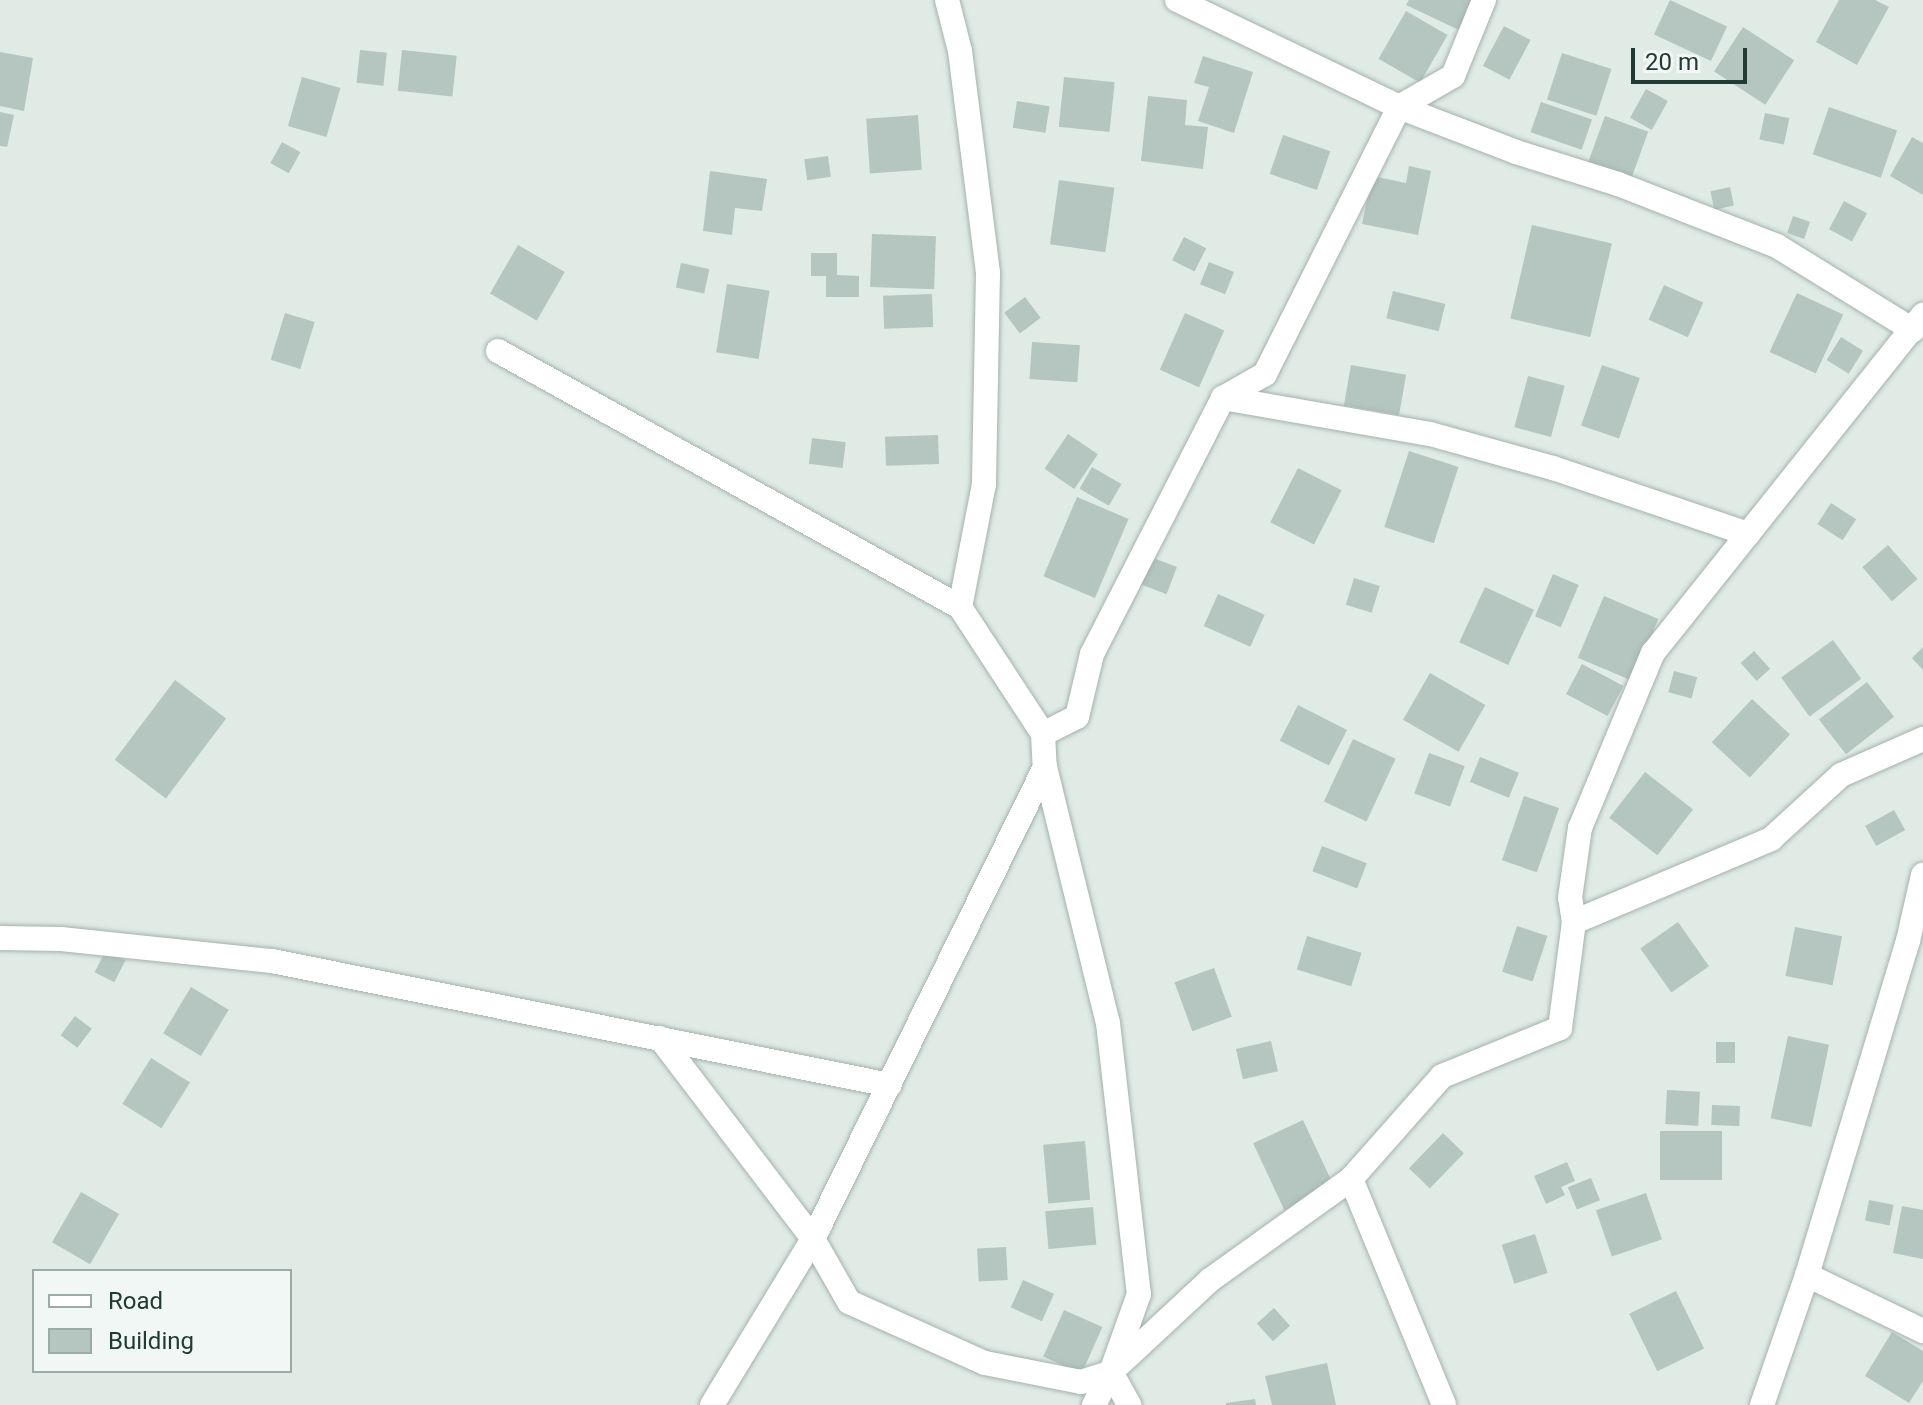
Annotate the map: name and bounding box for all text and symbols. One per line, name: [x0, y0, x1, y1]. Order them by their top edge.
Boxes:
scale bar: [1635, 32, 1751, 82]
text: 20 m: [1645, 48, 1699, 76]
legend: [32, 1269, 292, 1373]
text: Road: [108, 1287, 163, 1315]
text: Building: [108, 1327, 194, 1355]

